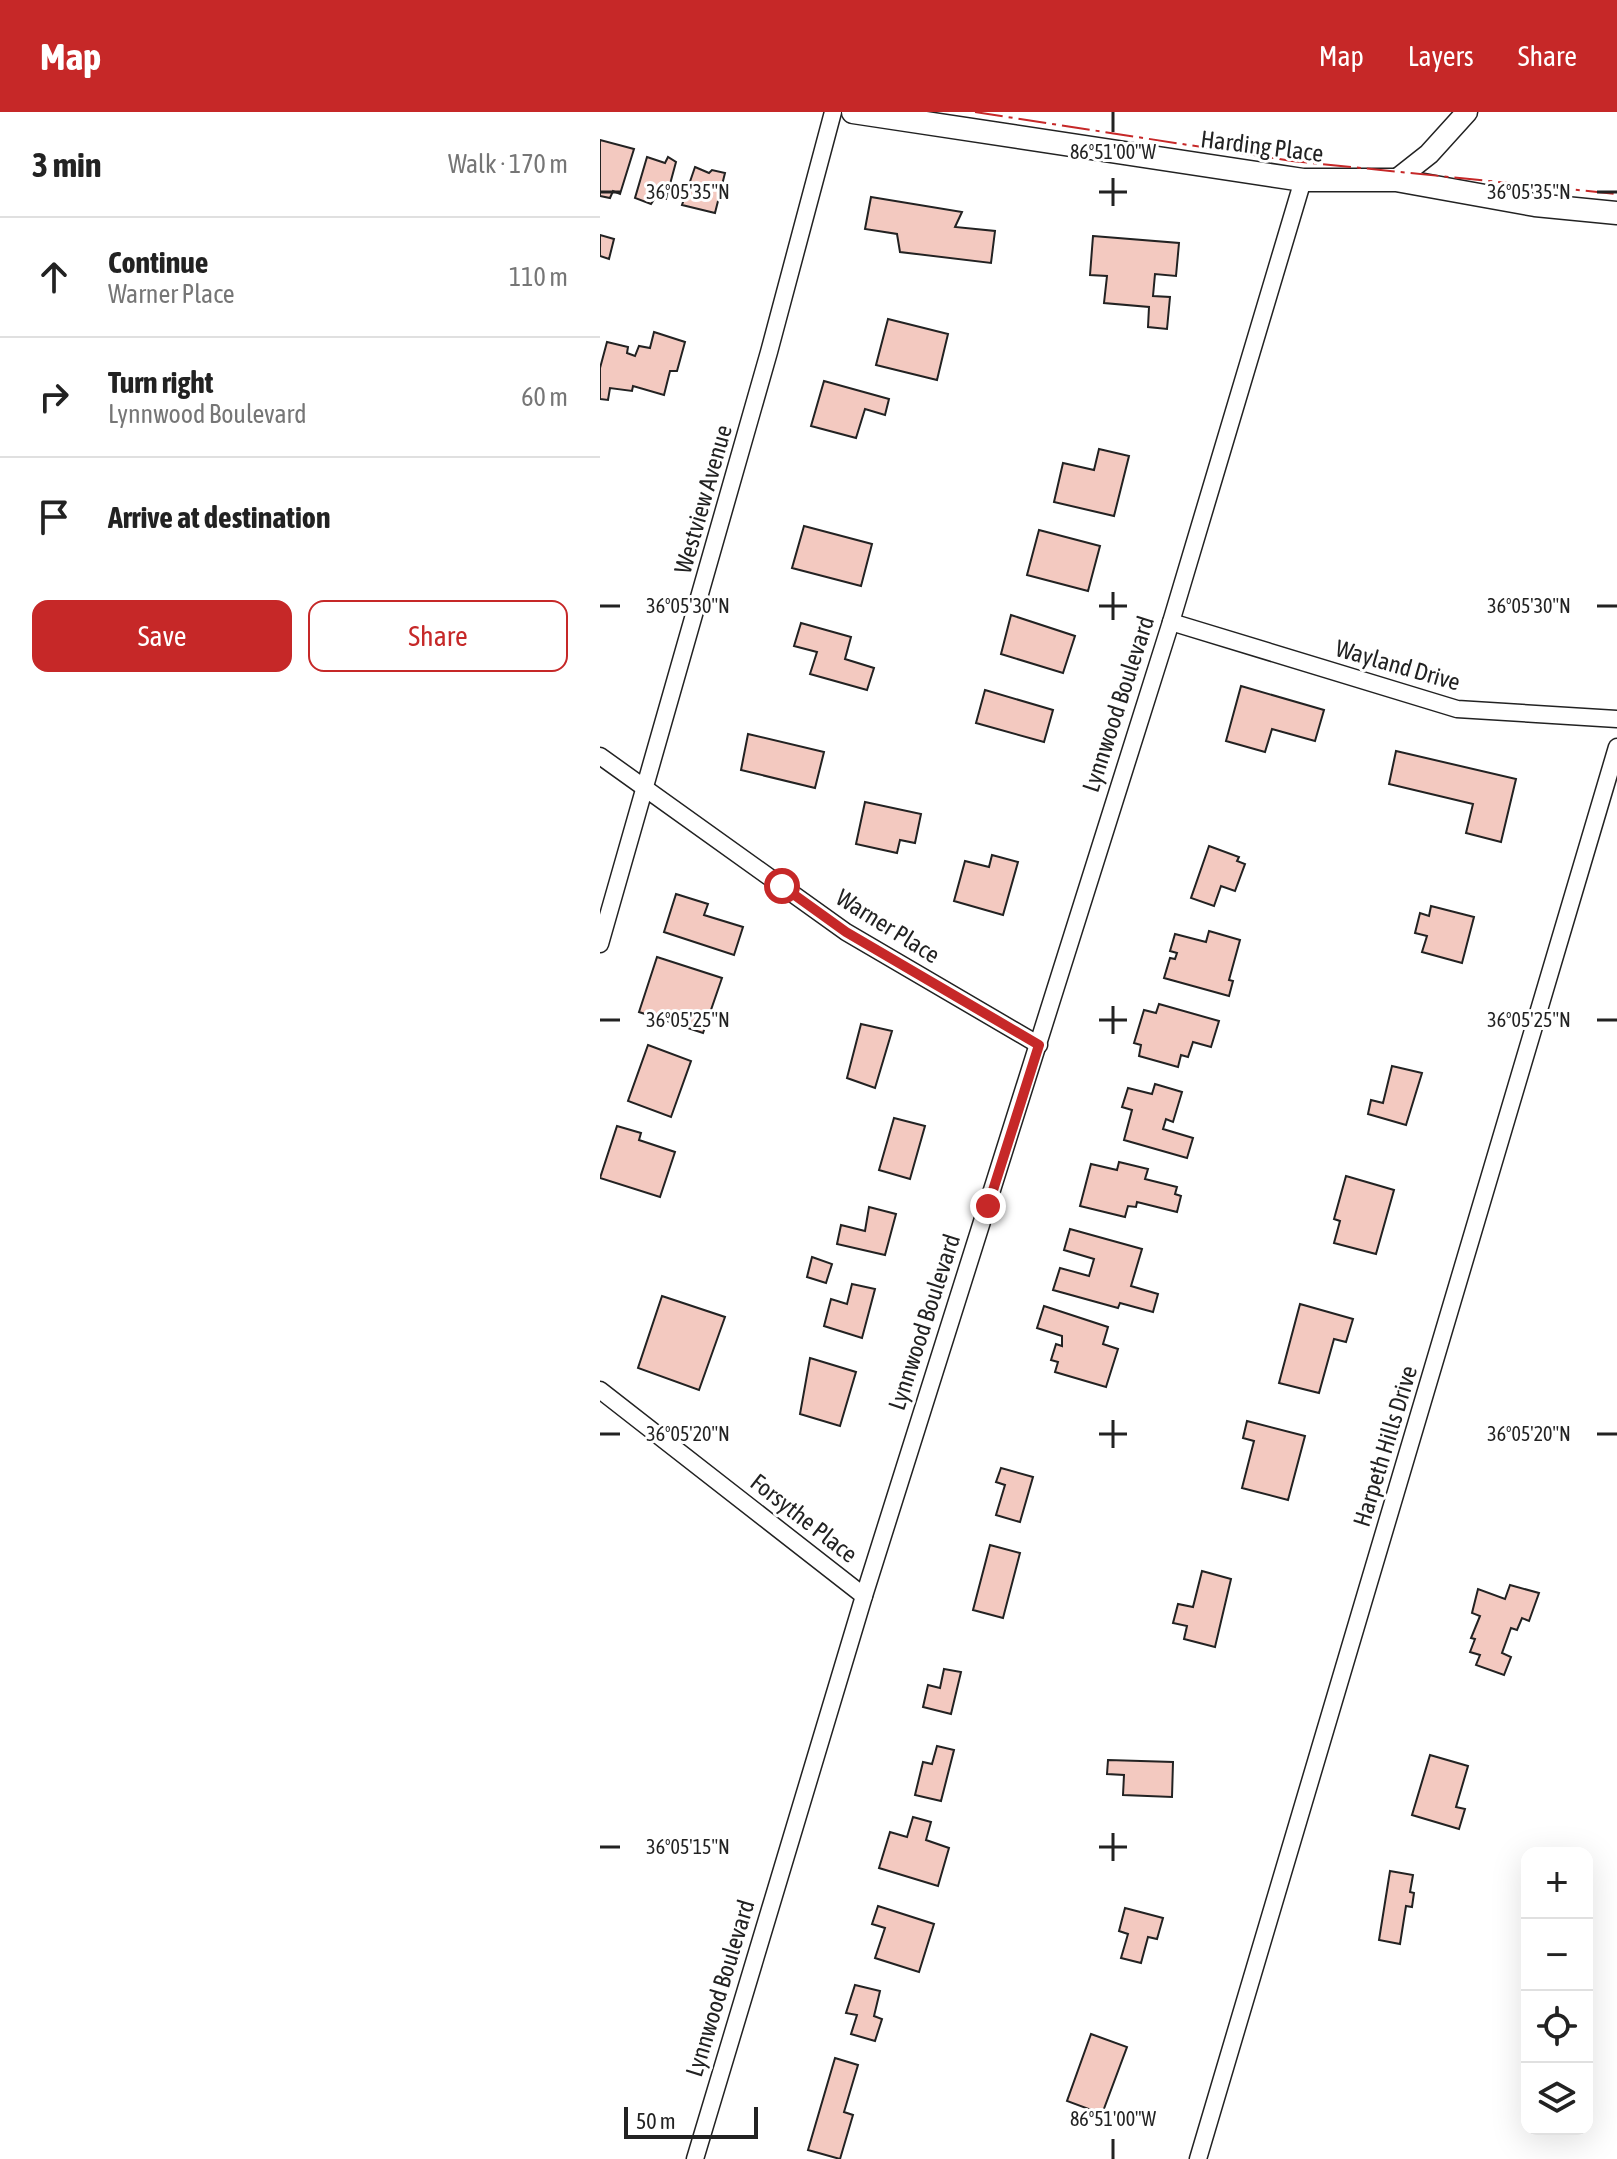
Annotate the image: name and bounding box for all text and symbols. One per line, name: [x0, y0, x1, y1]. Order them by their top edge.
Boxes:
text: Map: [40, 35, 101, 78]
text: Map: [1319, 40, 1364, 72]
text: Layers: [1408, 40, 1474, 72]
text: Share: [1518, 40, 1577, 72]
street label: Harding Place: [1199, 125, 1325, 167]
text: 86°51'00"W: [1070, 140, 1157, 163]
text: 3 min: [32, 145, 101, 184]
text: Walk · 170 m: [448, 149, 568, 179]
text: 36°05'35"N: [646, 180, 730, 203]
text: 36°05'35"N: [1487, 180, 1571, 203]
text: Continue: [108, 245, 208, 279]
icon: ahead: [32, 255, 76, 299]
text: 110 m: [509, 262, 568, 292]
text: Warner Place: [108, 279, 235, 309]
text: Turn right: [108, 365, 214, 399]
icon: right: [32, 375, 76, 419]
text: 60 m: [521, 382, 568, 412]
text: Lynnwood Boulevard: [108, 399, 307, 429]
street label: Westview Avenue: [669, 422, 737, 576]
icon: arrive: [32, 495, 76, 539]
text: Arrive at destination: [108, 500, 330, 534]
text: 36°05'30"N: [646, 594, 730, 617]
text: 36°05'30"N: [1487, 594, 1571, 617]
button: Save: [32, 600, 292, 672]
button: Share: [308, 600, 568, 672]
street label: Lynnwood Boulevard: [1077, 613, 1159, 795]
street label: Wayland Drive: [1333, 634, 1463, 696]
route start: [764, 868, 800, 904]
street label: Warner Place: [831, 884, 945, 968]
text: 36°05'25"N: [646, 1008, 730, 1031]
text: 36°05'25"N: [1487, 1008, 1571, 1031]
route end: [970, 1188, 1006, 1224]
street label: Lynnwood Boulevard: [883, 1231, 965, 1413]
street label: Harpeth Hills Drive: [1348, 1362, 1422, 1530]
text: 36°05'20"N: [646, 1422, 730, 1445]
text: 36°05'20"N: [1487, 1422, 1571, 1445]
street label: Forsythe Place: [745, 1468, 863, 1568]
text: 36°05'15"N: [646, 1835, 730, 1858]
map controls: [1521, 1847, 1593, 2135]
button: +: [1521, 1847, 1593, 1919]
street label: Lynnwood Boulevard: [680, 1896, 760, 2080]
button: −: [1521, 1919, 1593, 1991]
button: locate: [1521, 1991, 1593, 2063]
button: layers: [1521, 2063, 1593, 2135]
scale bar: [624, 2103, 758, 2139]
text: 86°51'00"W: [1070, 2107, 1157, 2130]
text: 50 m: [636, 2108, 676, 2134]

